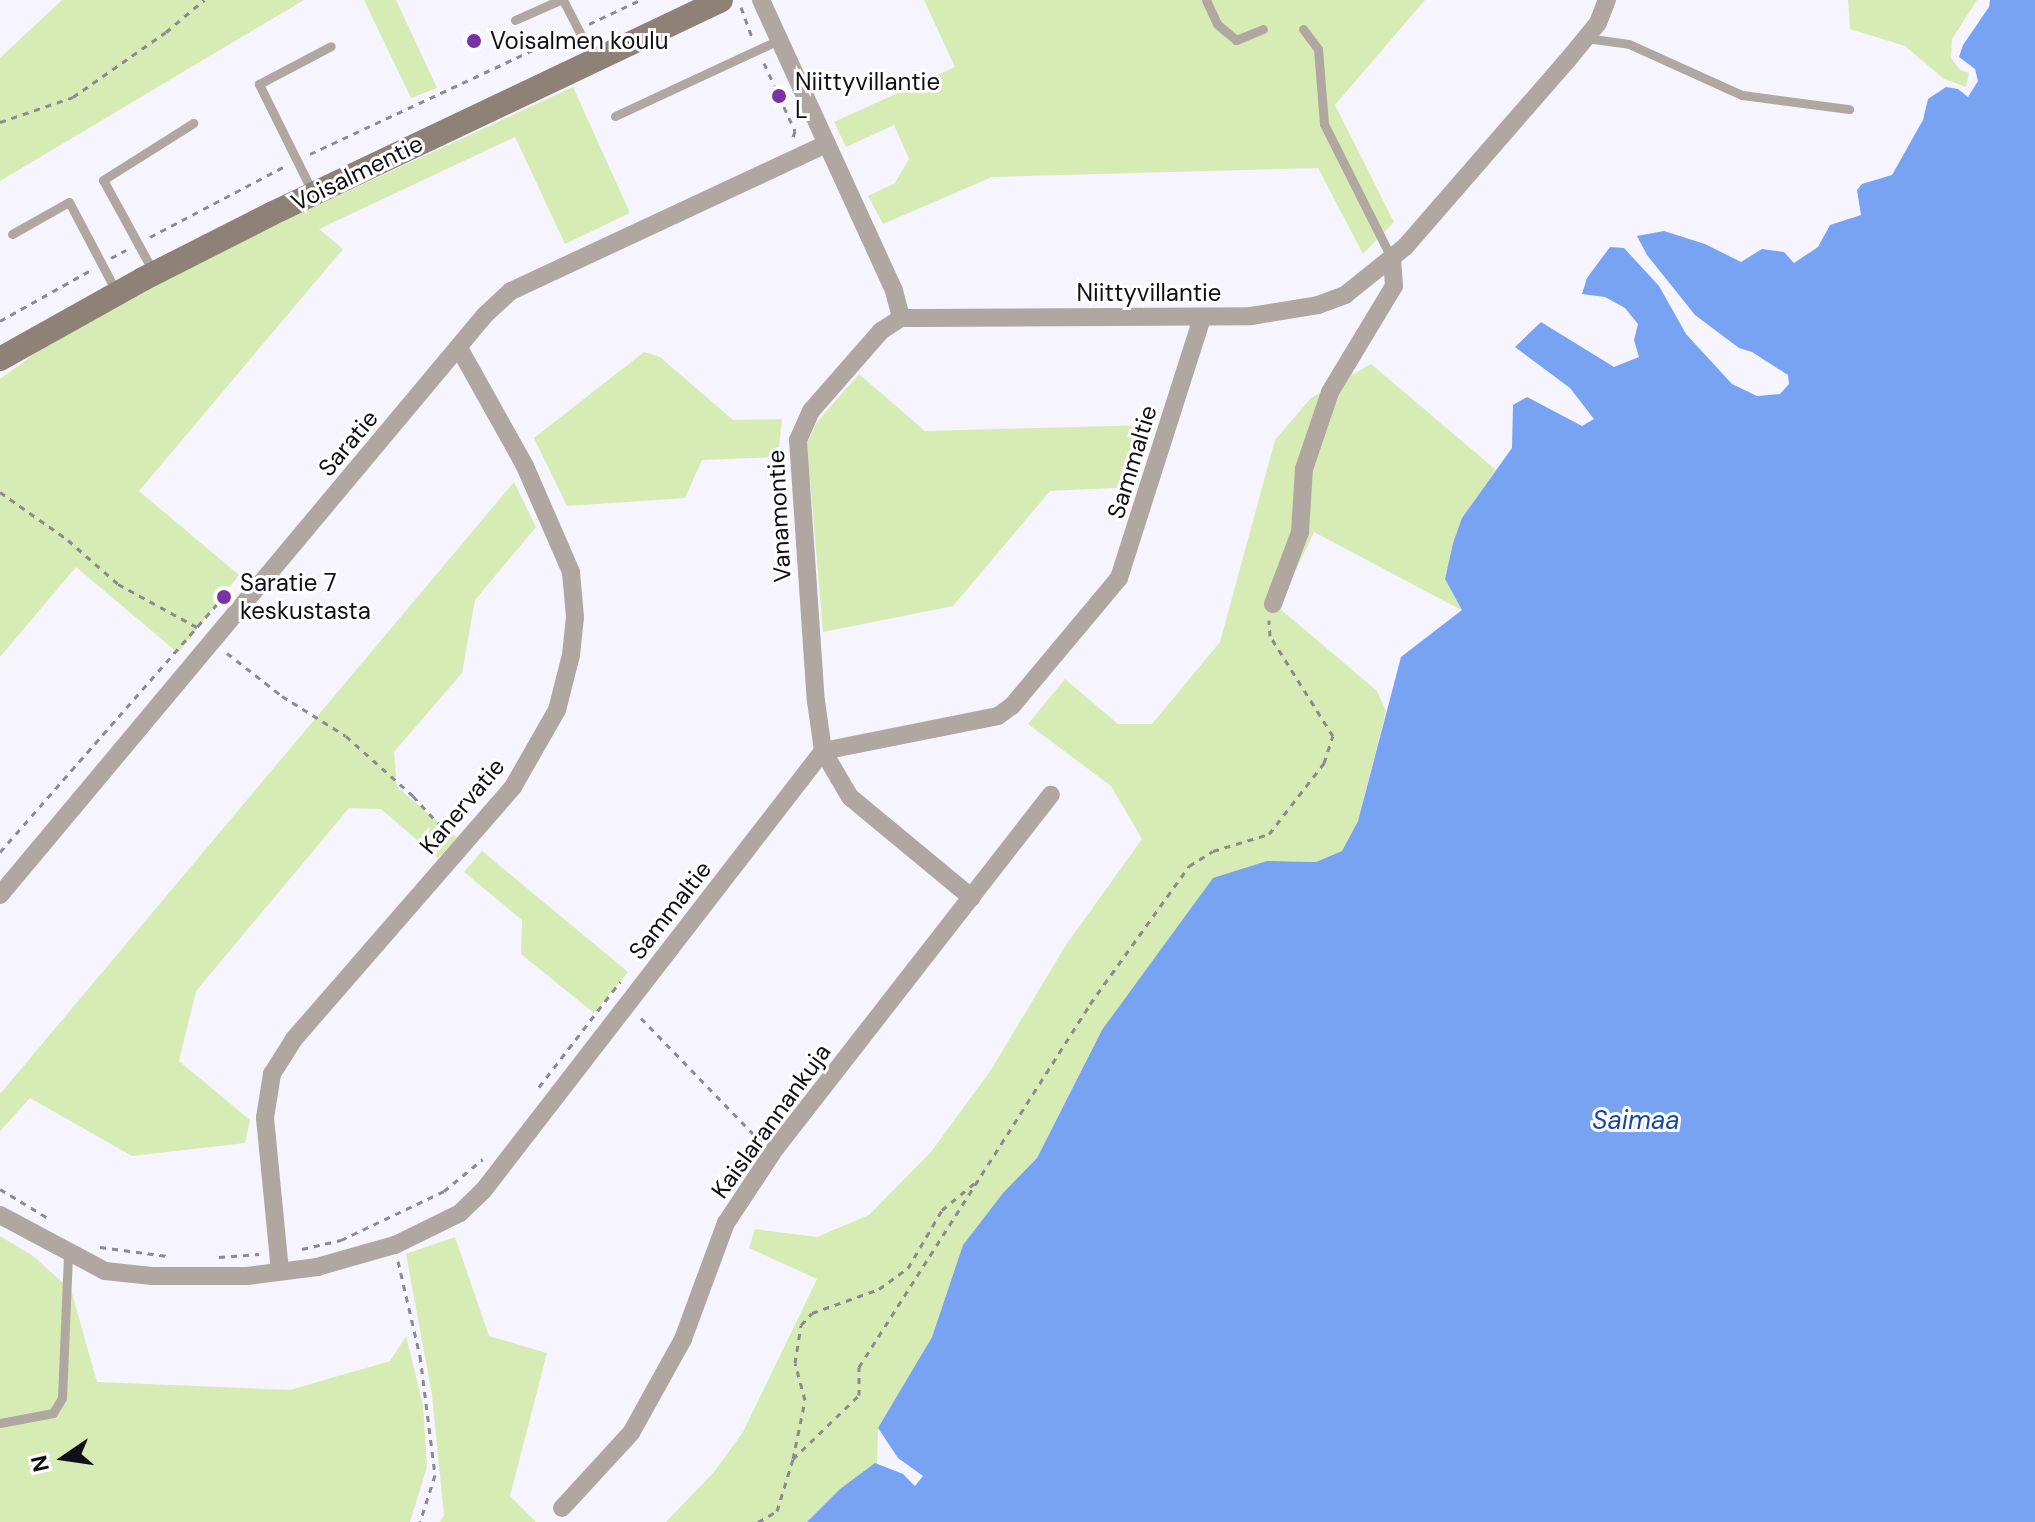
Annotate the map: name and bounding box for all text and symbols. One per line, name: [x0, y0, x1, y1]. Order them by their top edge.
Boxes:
place label: Voisalmen koulu: [490, 27, 668, 55]
marker: Voisalmen koulu: [465, 32, 483, 50]
place label: Niittyvillantie L: [795, 68, 940, 124]
marker: Niittyvillantie L: [770, 87, 788, 105]
street label: Voisalmentie: [287, 129, 427, 217]
street label: Niittyvillantie: [1076, 279, 1222, 307]
street label: Sammaltie: [1101, 402, 1163, 522]
street label: Saratie: [312, 404, 384, 482]
street label: Vanamontie: [761, 449, 797, 583]
place label: Saratie 7 keskustasta: [240, 569, 371, 625]
marker: Saratie 7 keskustasta: [215, 588, 233, 606]
street label: Kanervatie: [414, 752, 510, 860]
street label: Sammaltie: [623, 855, 717, 965]
street label: Kaislarannankuja: [705, 1038, 837, 1204]
water label: Saimaa: [1592, 1105, 1680, 1137]
north arrow: [24, 1418, 104, 1498]
text: N: [24, 1452, 56, 1475]

